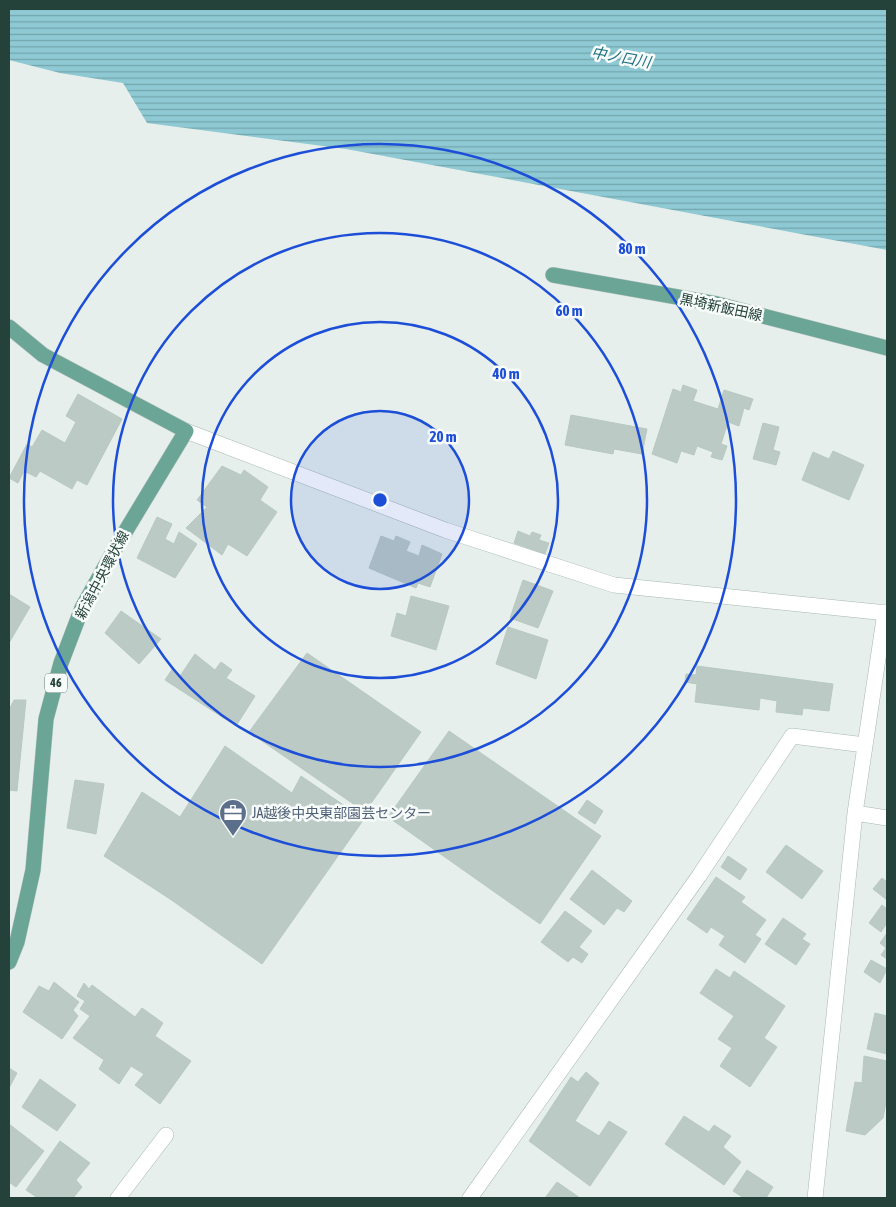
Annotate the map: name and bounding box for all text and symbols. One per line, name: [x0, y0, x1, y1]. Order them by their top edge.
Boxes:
water label: 中ノ口川: [590, 43, 654, 71]
text: 80 m: [619, 240, 646, 257]
street label: 黒埼新飯田線: [678, 290, 764, 324]
text: 60 m: [556, 302, 583, 319]
text: 40 m: [492, 365, 520, 382]
text: 20 m: [430, 428, 457, 445]
centre of rings: [371, 491, 389, 509]
street label: 新潟中央環状線: [72, 528, 132, 622]
road number: 46: [45, 674, 67, 692]
office icon: JA越後中央東部園芸センター: [218, 798, 248, 837]
place label: JA越後中央東部園芸センター: [252, 805, 431, 821]

